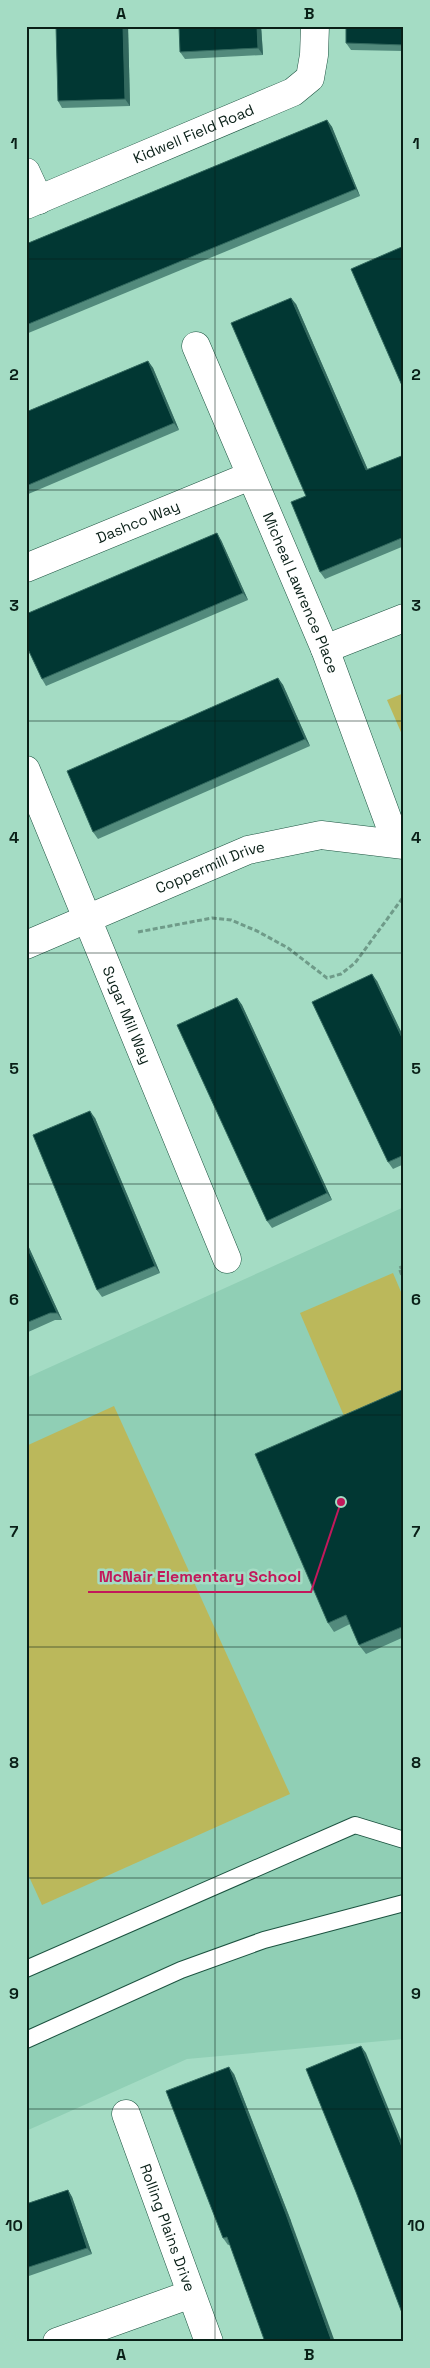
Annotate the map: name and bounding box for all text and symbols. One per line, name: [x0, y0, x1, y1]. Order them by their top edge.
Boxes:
text: A: [116, 3, 126, 24]
text: B: [304, 3, 314, 24]
street label: Kidwell Field Road: [130, 100, 257, 168]
text: 1: [10, 133, 18, 154]
text: 1: [412, 133, 420, 154]
text: 2: [9, 364, 19, 385]
text: 2: [411, 364, 421, 385]
street label: Dashco Way: [93, 496, 182, 547]
street label: Micheal Lawrence Place: [259, 509, 343, 676]
text: 3: [9, 595, 19, 616]
text: 3: [411, 595, 421, 616]
text: 4: [9, 827, 19, 848]
text: 4: [411, 827, 421, 848]
street label: Coppermill Drive: [152, 837, 266, 898]
street label: Sugar Mill Way: [99, 963, 156, 1067]
text: 5: [9, 1058, 19, 1079]
text: 5: [411, 1058, 421, 1079]
text: 6: [9, 1289, 19, 1310]
text: 6: [411, 1289, 421, 1310]
text: 7: [10, 1521, 19, 1542]
text: 7: [412, 1521, 421, 1542]
callout: McNair Elementary School: [88, 1561, 311, 1592]
text: McNair Elementary School: [99, 1566, 301, 1587]
text: 8: [9, 1752, 19, 1773]
text: 8: [411, 1752, 421, 1773]
text: 9: [9, 1983, 19, 2004]
text: 9: [411, 1983, 421, 2004]
street label: Rolling Plains Drive: [136, 2161, 200, 2294]
text: 10: [5, 2215, 23, 2236]
text: 10: [407, 2215, 425, 2236]
text: A: [116, 2344, 126, 2365]
text: B: [304, 2344, 314, 2365]

